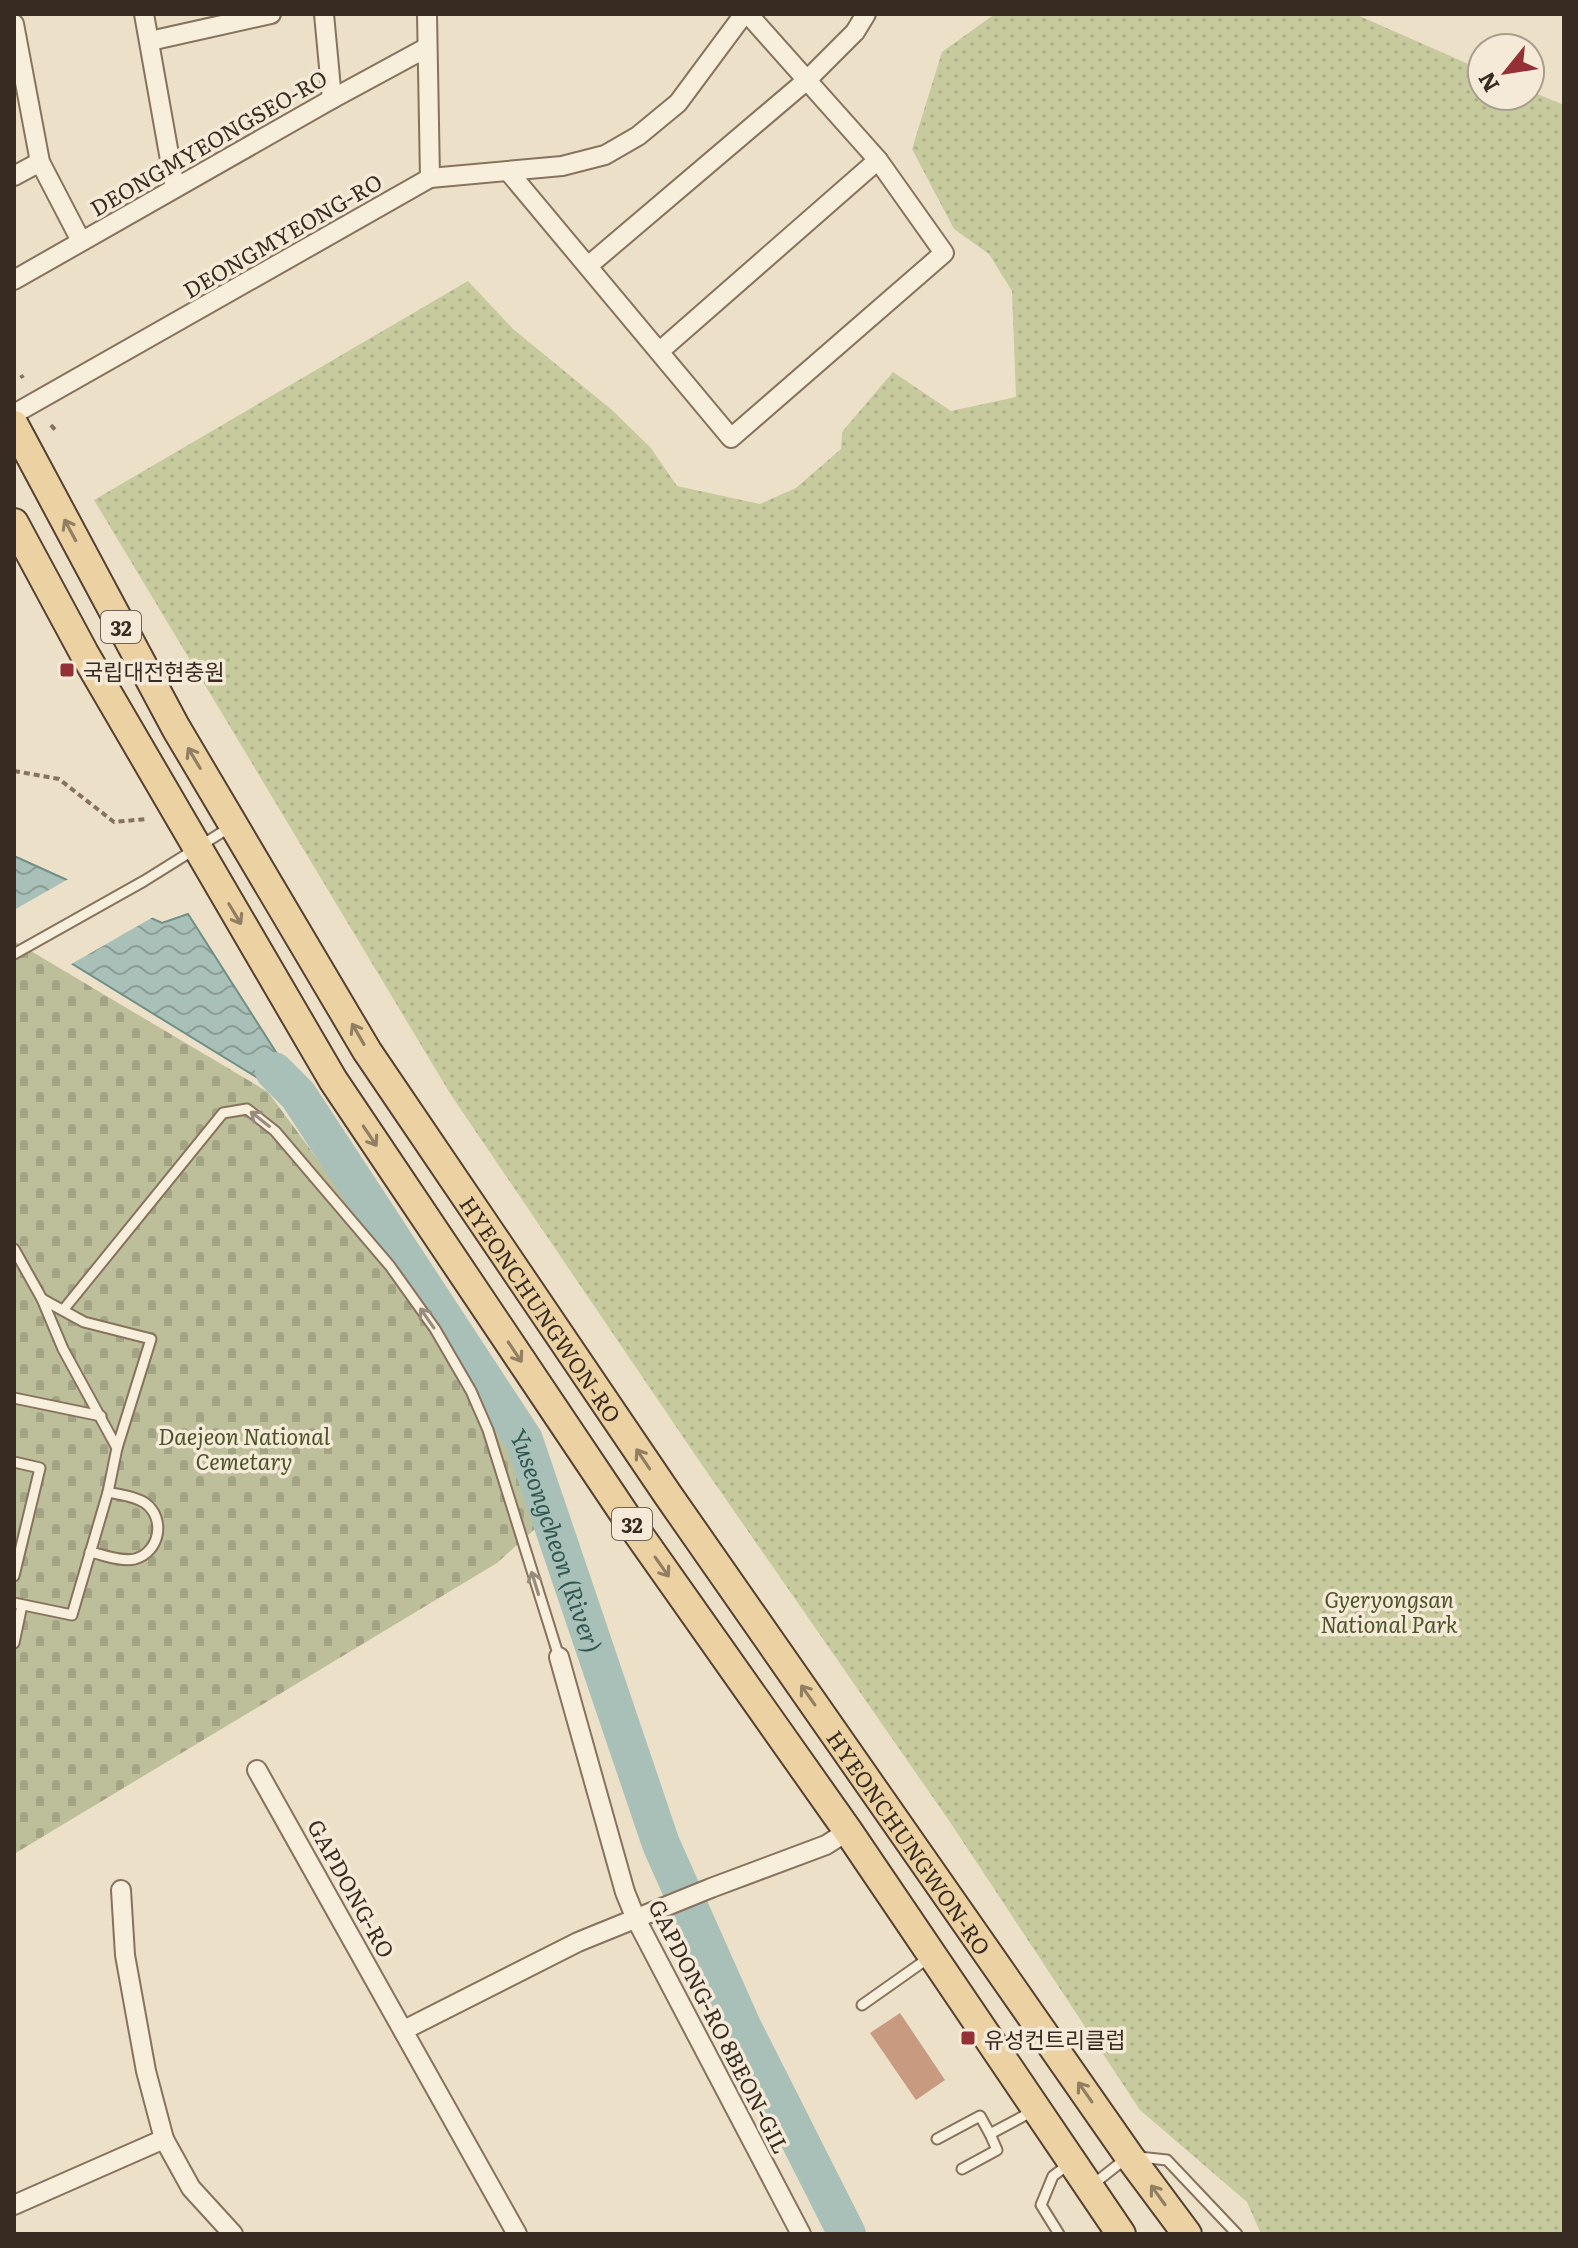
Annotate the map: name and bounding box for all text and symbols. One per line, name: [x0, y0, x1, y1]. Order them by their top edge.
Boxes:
north arrow: [1466, 32, 1546, 112]
street label: DEONGMYEONGSEO-RO: [83, 61, 333, 223]
text: N: [1468, 67, 1506, 99]
street label: DEONGMYEONG-RO: [176, 164, 388, 306]
one-way arrow: [61, 518, 77, 542]
road number: 32: [101, 611, 141, 643]
place label: 국립대전현충원: [83, 654, 225, 687]
marker: 국립대전현충원: [58, 661, 76, 679]
one-way arrow: [185, 747, 201, 770]
one-way arrow: [227, 902, 243, 925]
one-way arrow: [350, 1023, 366, 1046]
one-way arrow: [250, 1111, 271, 1128]
one-way arrow: [363, 1124, 379, 1147]
street label: HYEONCHUNGWON-RO: [453, 1189, 630, 1428]
one-way arrow: [419, 1307, 435, 1329]
one-way arrow: [507, 1340, 524, 1362]
park label: Daejeon National Cemetary: [158, 1419, 331, 1477]
water label: Yuseongcheon (River): [503, 1421, 612, 1656]
one-way arrow: [635, 1448, 651, 1470]
road number: 32: [612, 1508, 652, 1540]
one-way arrow: [654, 1555, 670, 1577]
one-way arrow: [527, 1571, 542, 1596]
park label: Gyeryongsan National Park: [1320, 1582, 1458, 1640]
one-way arrow: [800, 1685, 816, 1707]
street label: HYEONCHUNGWON-RO: [820, 1723, 1000, 1961]
street label: GAPDONG-RO: [300, 1813, 404, 1963]
street label: GAPDONG-RO 8BEON-GIL: [641, 1893, 799, 2159]
place label: 유성컨트리클럽: [984, 2022, 1126, 2055]
marker: 유성컨트리클럽: [959, 2029, 977, 2047]
one-way arrow: [1077, 2082, 1094, 2103]
one-way arrow: [1150, 2185, 1167, 2206]

